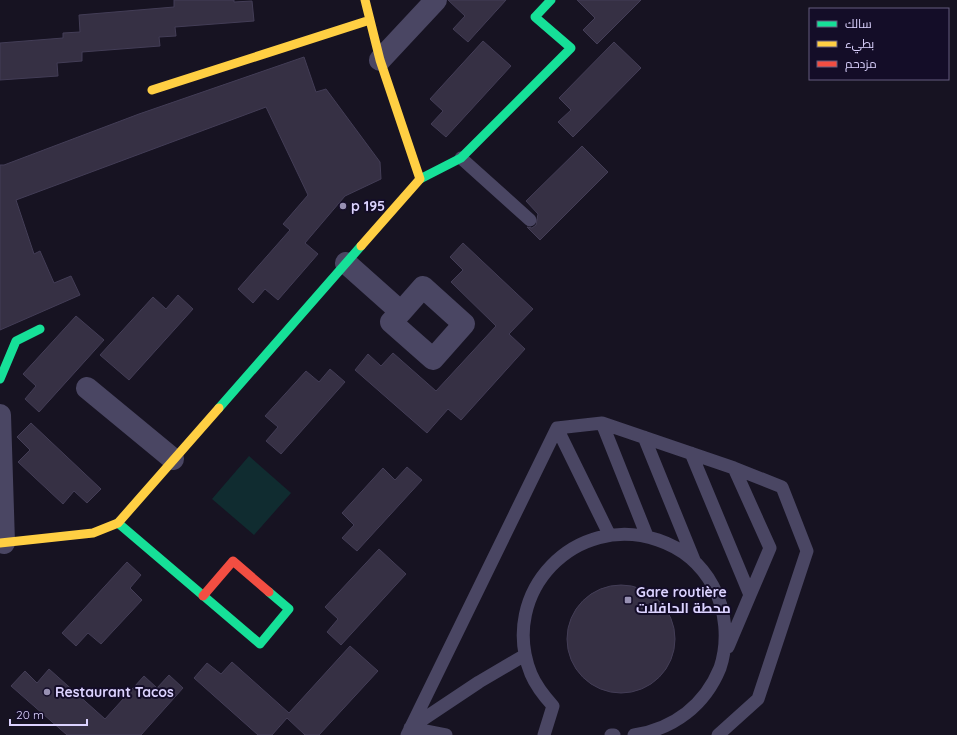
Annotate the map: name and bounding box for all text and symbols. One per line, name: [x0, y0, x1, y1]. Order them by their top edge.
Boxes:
legend: [809, 8, 949, 80]
text: سالك: [845, 16, 872, 31]
text: بطيء: [845, 36, 874, 54]
text: مزدحم: [845, 56, 877, 72]
place label: p 195: [351, 197, 385, 215]
marker: p 195: [338, 201, 348, 211]
place label: Gare routière محطة الحافلات: [636, 583, 731, 617]
marker: Gare routière محطة الحافلات: [623, 595, 633, 605]
place label: Restaurant Tacos: [55, 683, 174, 701]
marker: Restaurant Tacos: [42, 687, 52, 697]
scale bar: [10, 701, 87, 727]
text: 20 m: [16, 707, 44, 722]

